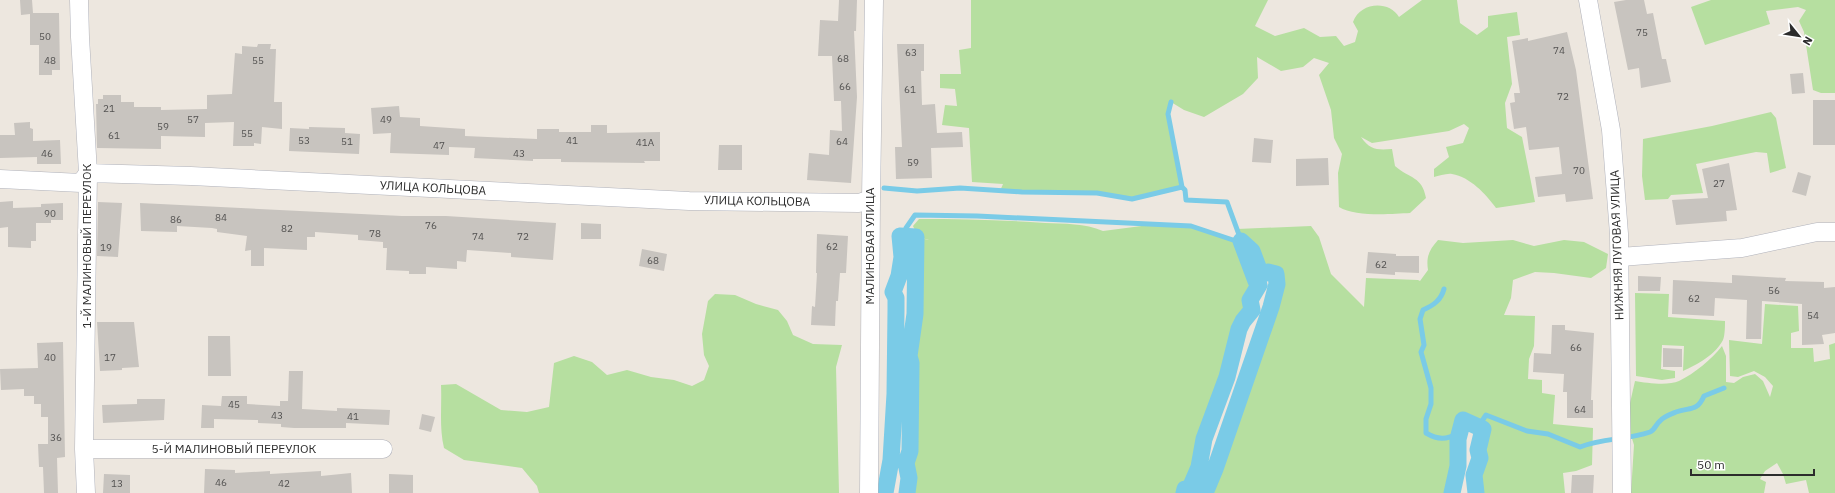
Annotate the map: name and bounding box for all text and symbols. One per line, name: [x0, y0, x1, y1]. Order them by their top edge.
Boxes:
north arrow: [1779, 16, 1819, 56]
house number: 75: [1636, 26, 1648, 39]
house number: 50: [39, 30, 51, 43]
text: N: [1800, 34, 1816, 48]
house number: 74: [1553, 44, 1565, 57]
house number: 63: [905, 46, 917, 59]
house number: 68: [837, 52, 849, 65]
house number: 48: [44, 54, 56, 67]
house number: 55: [252, 54, 264, 67]
house number: 66: [839, 80, 851, 93]
house number: 61: [904, 83, 916, 96]
house number: 72: [1557, 90, 1569, 103]
house number: 21: [103, 102, 115, 115]
house number: 57: [187, 113, 199, 126]
house number: 49: [380, 113, 392, 126]
house number: 59: [157, 120, 169, 133]
house number: 55: [241, 127, 253, 140]
house number: 61: [108, 129, 120, 142]
house number: 53: [298, 134, 310, 147]
house number: 41: [566, 134, 578, 147]
house number: 51: [341, 135, 353, 148]
house number: 64: [836, 135, 848, 148]
house number: 41А: [636, 136, 655, 149]
house number: 47: [433, 139, 445, 152]
house number: 46: [41, 147, 53, 160]
house number: 43: [513, 147, 525, 160]
house number: 59: [907, 156, 919, 169]
street label: 1-Й МАЛИНОВЫЙ ПЕРЕУЛОК: [79, 163, 94, 328]
house number: 70: [1573, 164, 1585, 177]
street label: НИЖНЯЯ ЛУГОВАЯ УЛИЦА: [1606, 169, 1627, 320]
street label: УЛИЦА КОЛЬЦОВА: [379, 177, 487, 198]
house number: 27: [1713, 177, 1725, 190]
street label: МАЛИНОВАЯ УЛИЦА: [862, 187, 877, 304]
street label: УЛИЦА КОЛЬЦОВА: [704, 192, 811, 209]
house number: 90: [44, 207, 56, 220]
house number: 84: [215, 211, 227, 224]
house number: 86: [170, 213, 182, 226]
house number: 76: [425, 219, 437, 232]
house number: 82: [281, 222, 293, 235]
house number: 78: [369, 227, 381, 240]
house number: 74: [472, 230, 484, 243]
house number: 72: [517, 230, 529, 243]
house number: 62: [826, 240, 838, 253]
house number: 19: [100, 241, 112, 254]
house number: 68: [647, 254, 659, 267]
house number: 62: [1375, 258, 1387, 271]
house number: 56: [1768, 284, 1780, 297]
house number: 62: [1688, 292, 1700, 305]
house number: 54: [1807, 309, 1819, 322]
house number: 66: [1570, 341, 1582, 354]
house number: 40: [44, 351, 56, 364]
house number: 17: [104, 351, 116, 364]
house number: 45: [228, 398, 240, 411]
house number: 64: [1574, 403, 1586, 416]
house number: 43: [271, 409, 283, 422]
house number: 41: [347, 410, 359, 423]
house number: 36: [50, 431, 62, 444]
street label: 5-Й МАЛИНОВЫЙ ПЕРЕУЛОК: [152, 441, 317, 456]
scale bar: [1691, 451, 1814, 477]
text: 50 m: [1697, 457, 1725, 472]
house number: 46: [215, 476, 227, 489]
house number: 13: [111, 477, 123, 490]
house number: 42: [278, 477, 290, 490]

